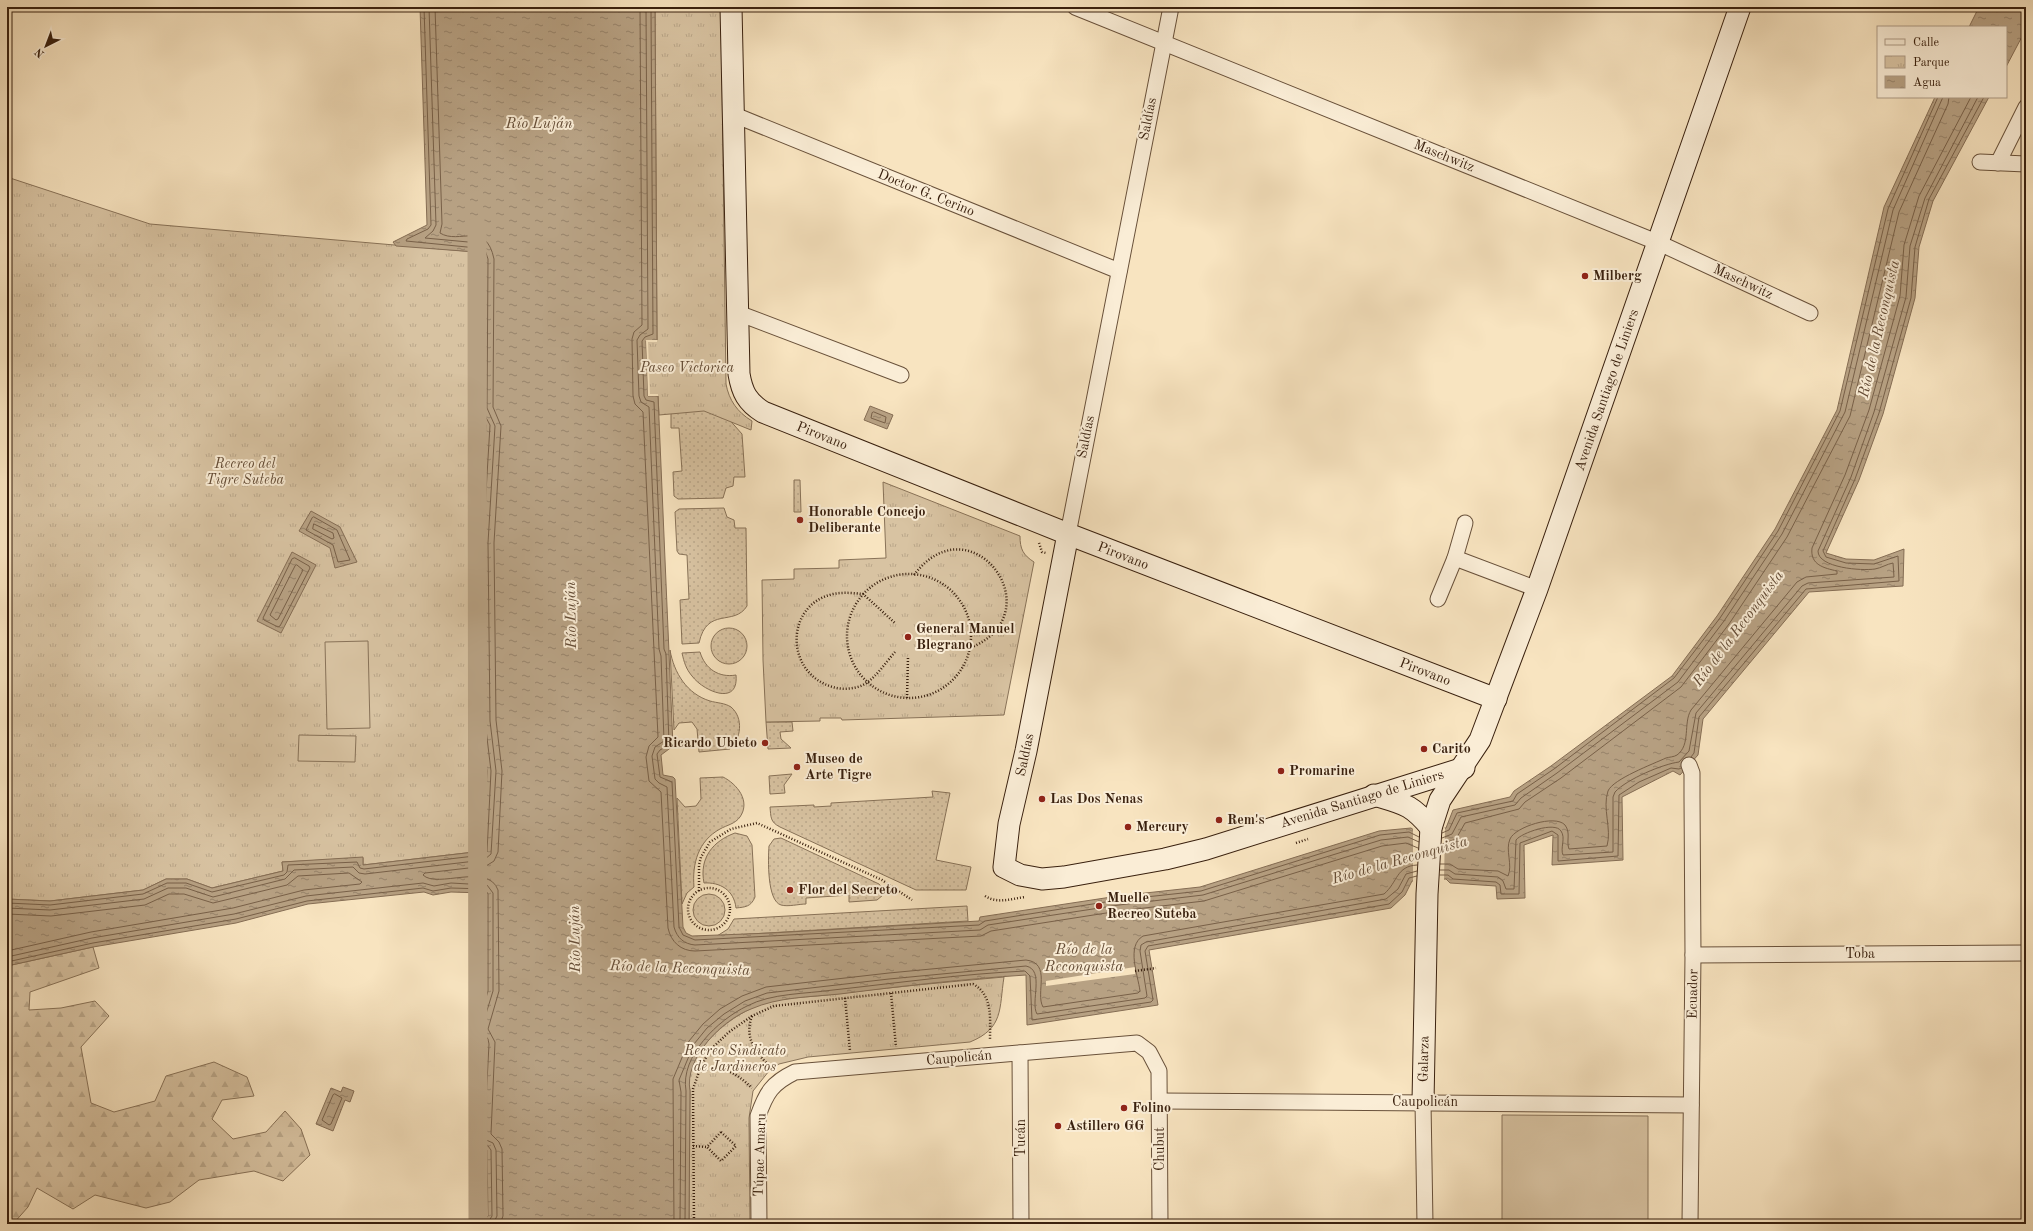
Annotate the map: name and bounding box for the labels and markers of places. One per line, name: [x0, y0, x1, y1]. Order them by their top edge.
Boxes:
place label: Milberg: [1593, 269, 1642, 283]
marker: Milberg: [1580, 271, 1590, 281]
place label: Honorable Concejo Deliberante: [808, 505, 926, 535]
marker: Honorable Concejo Deliberante: [795, 515, 805, 525]
place label: General Manuel Blegrano: [916, 622, 1014, 652]
marker: General Manuel Blegrano: [903, 632, 913, 642]
place label: Ricardo Ubieto: [663, 736, 757, 750]
marker: Ricardo Ubieto: [760, 738, 770, 748]
place label: Carito: [1432, 742, 1471, 756]
marker: Carito: [1419, 744, 1429, 754]
place label: Museo de Arte Tigre: [805, 752, 872, 782]
marker: Museo de Arte Tigre: [792, 762, 802, 772]
place label: Promarine: [1289, 764, 1355, 778]
marker: Promarine: [1276, 766, 1286, 776]
place label: Las Dos Nenas: [1050, 792, 1143, 806]
marker: Las Dos Nenas: [1037, 794, 1047, 804]
place label: Rem's: [1227, 813, 1264, 827]
marker: Rem's: [1214, 815, 1224, 825]
place label: Mercury: [1136, 820, 1189, 834]
marker: Mercury: [1123, 822, 1133, 832]
place label: Flor del Secreto: [798, 883, 898, 897]
marker: Flor del Secreto: [785, 885, 795, 895]
place label: Muelle Recreo Suteba: [1107, 891, 1197, 921]
marker: Muelle Recreo Suteba: [1094, 901, 1104, 911]
place label: Folino: [1132, 1101, 1171, 1115]
marker: Folino: [1119, 1103, 1129, 1113]
place label: Astillero GG: [1066, 1119, 1144, 1133]
marker: Astillero GG: [1053, 1121, 1063, 1131]

